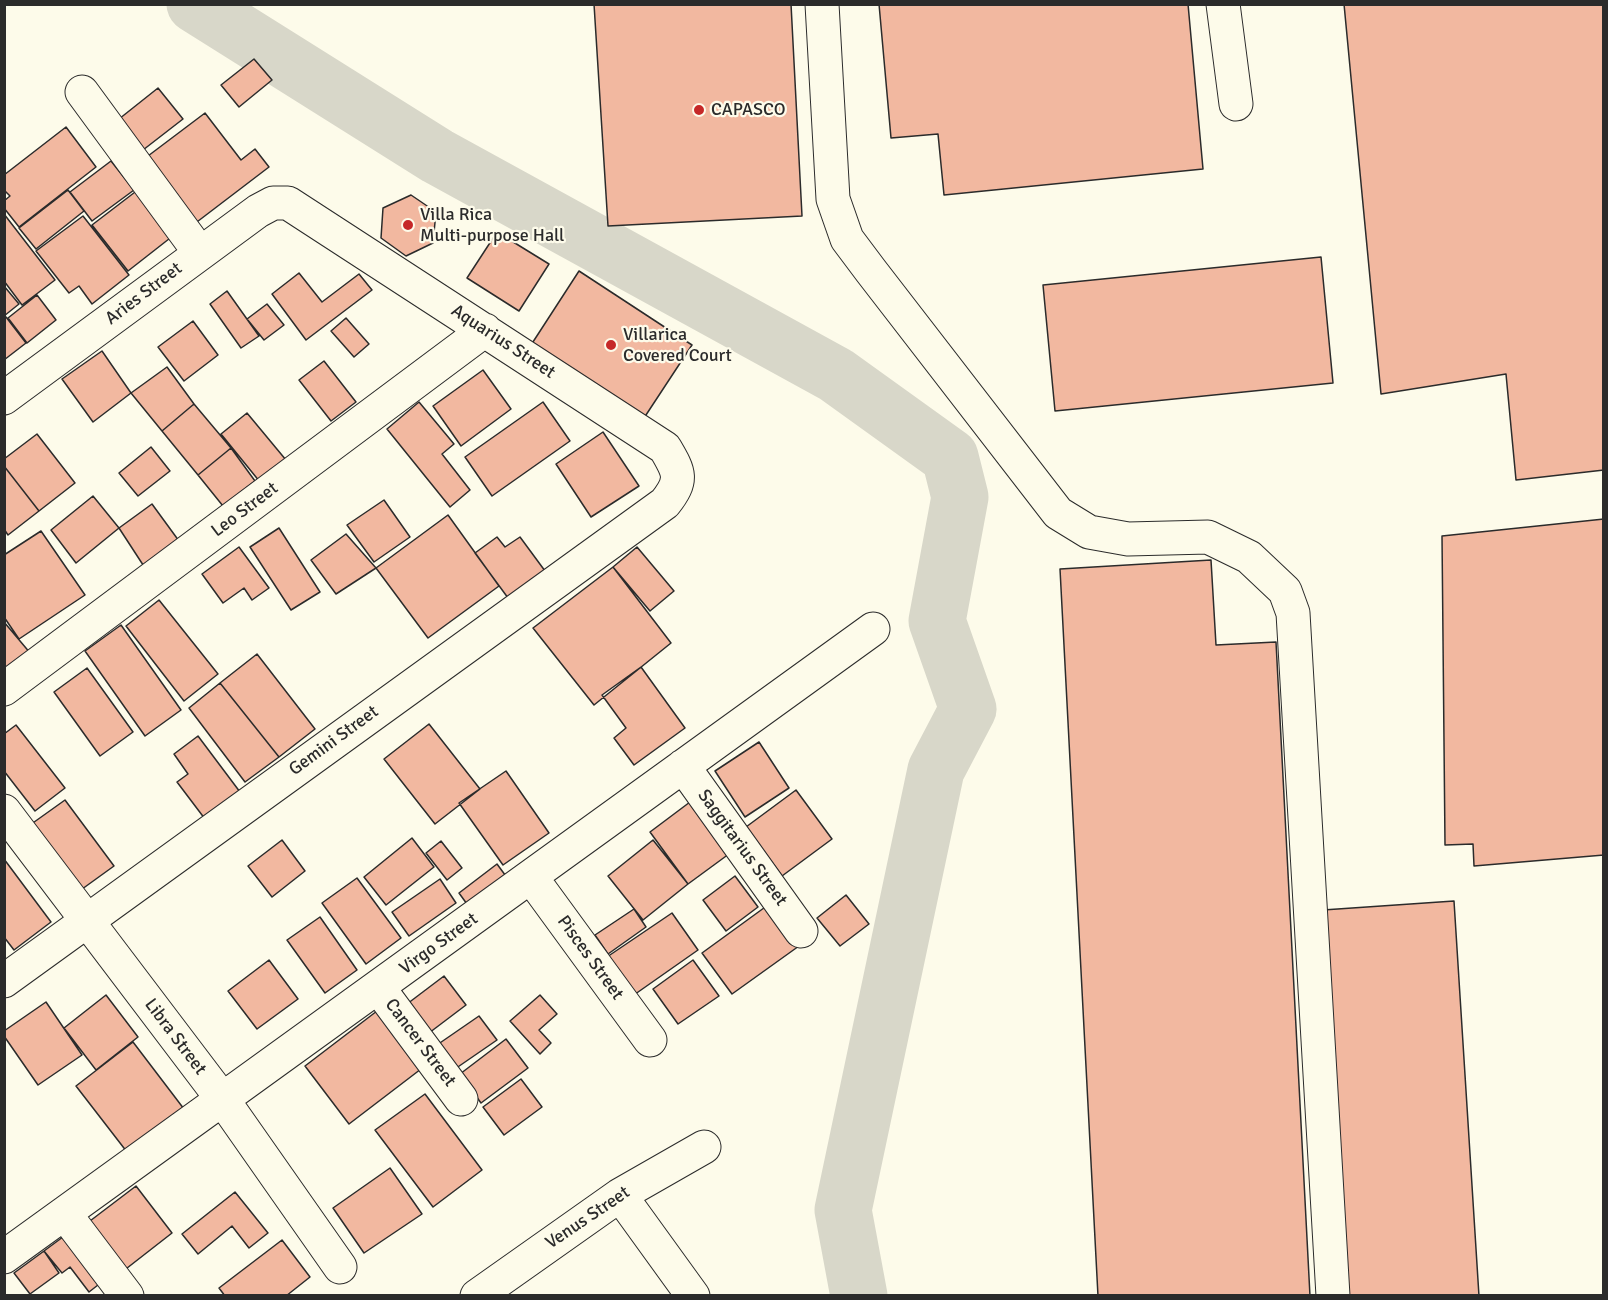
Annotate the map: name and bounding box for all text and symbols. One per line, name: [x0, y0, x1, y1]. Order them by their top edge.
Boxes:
place label: CAPASCO: [711, 99, 786, 121]
marker: CAPASCO: [692, 103, 706, 117]
place label: Villa Rica Multi-purpose Hall: [420, 204, 564, 246]
marker: Villa Rica Multi-purpose Hall: [401, 218, 415, 232]
street label: Aries Street: [101, 258, 187, 330]
street label: Aquarius Street: [447, 300, 559, 384]
place label: Villarica Covered Court: [623, 324, 732, 366]
marker: Villarica Covered Court: [604, 338, 618, 352]
street label: Leo Street: [207, 478, 283, 542]
street label: Gemini Street: [285, 701, 383, 781]
street label: Saggitarius Street: [693, 786, 791, 910]
street label: Virgo Street: [396, 908, 482, 980]
street label: Pisces Street: [552, 912, 628, 1004]
street label: Libra Street: [139, 995, 211, 1079]
street label: Cancer Street: [380, 995, 460, 1091]
street label: Venus Street: [542, 1182, 634, 1254]

